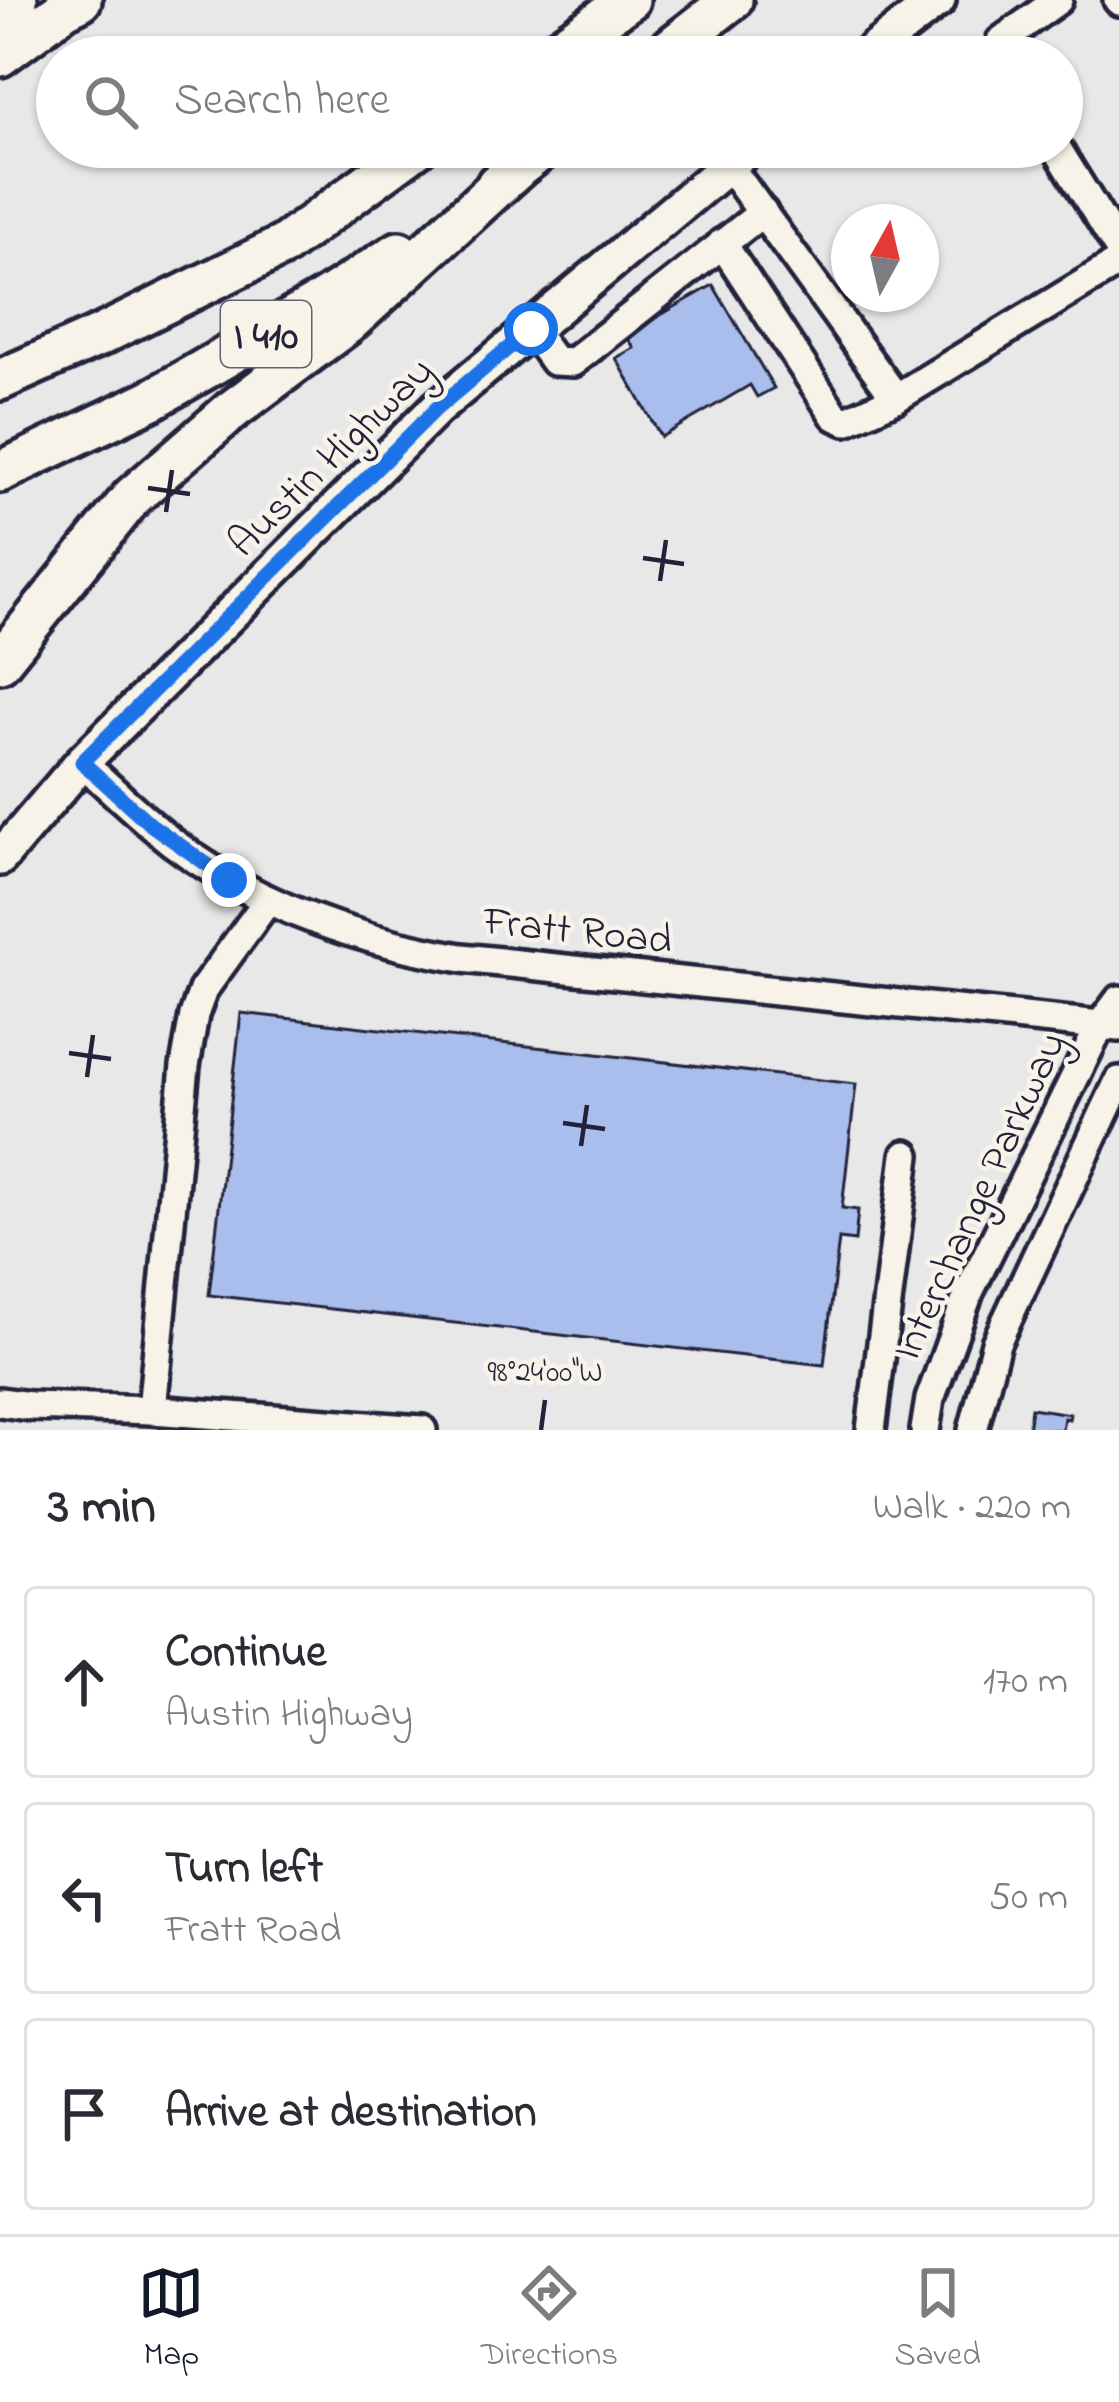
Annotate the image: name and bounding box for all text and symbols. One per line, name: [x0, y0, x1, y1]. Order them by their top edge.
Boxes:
search box: [36, 36, 1083, 168]
icon: search: [78, 69, 144, 135]
text: Search here: [174, 69, 390, 135]
north arrow: [831, 204, 939, 312]
road number: I 410: [221, 301, 311, 367]
route start: [504, 302, 558, 356]
street label: Austin Highway: [215, 344, 449, 573]
route end: [202, 853, 256, 907]
street label: Fratt Road: [479, 892, 675, 973]
street label: Interchange Parkway: [878, 1023, 1084, 1371]
text: 98°24'00"W: [488, 1352, 602, 1396]
text: 3 min: [48, 1471, 156, 1546]
text: Walk · 220 m: [873, 1480, 1071, 1537]
text: Continue: [165, 1621, 326, 1687]
icon: ahead: [51, 1649, 117, 1715]
text: 170 m: [983, 1654, 1068, 1711]
text: Austin Highway: [165, 1687, 413, 1744]
text: Turn left: [165, 1837, 323, 1903]
icon: left: [51, 1865, 117, 1931]
text: 50 m: [989, 1870, 1068, 1927]
text: Fratt Road: [165, 1903, 341, 1960]
icon: arrive: [51, 2081, 117, 2147]
text: Arrive at destination: [165, 2081, 536, 2147]
tab: Map: [138, 2260, 204, 2380]
tab: Directions: [481, 2260, 618, 2380]
tab: Saved: [895, 2260, 981, 2380]

